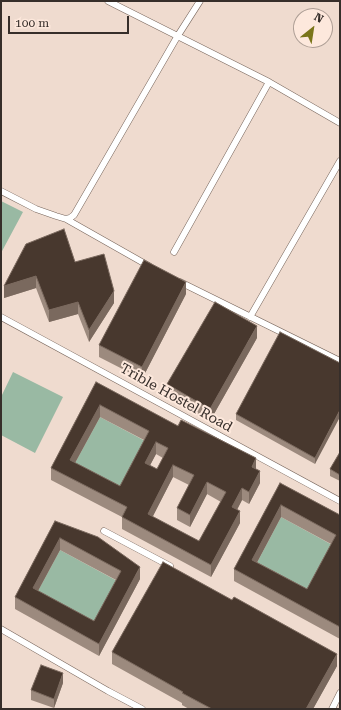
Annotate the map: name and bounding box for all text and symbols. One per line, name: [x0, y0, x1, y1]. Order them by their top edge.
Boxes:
scale bar: [10, 8, 131, 34]
north arrow: [293, 8, 333, 48]
text: N: [312, 10, 326, 26]
text: 100 m: [15, 16, 49, 30]
street label: Trible Hostel Road: [117, 360, 235, 436]

